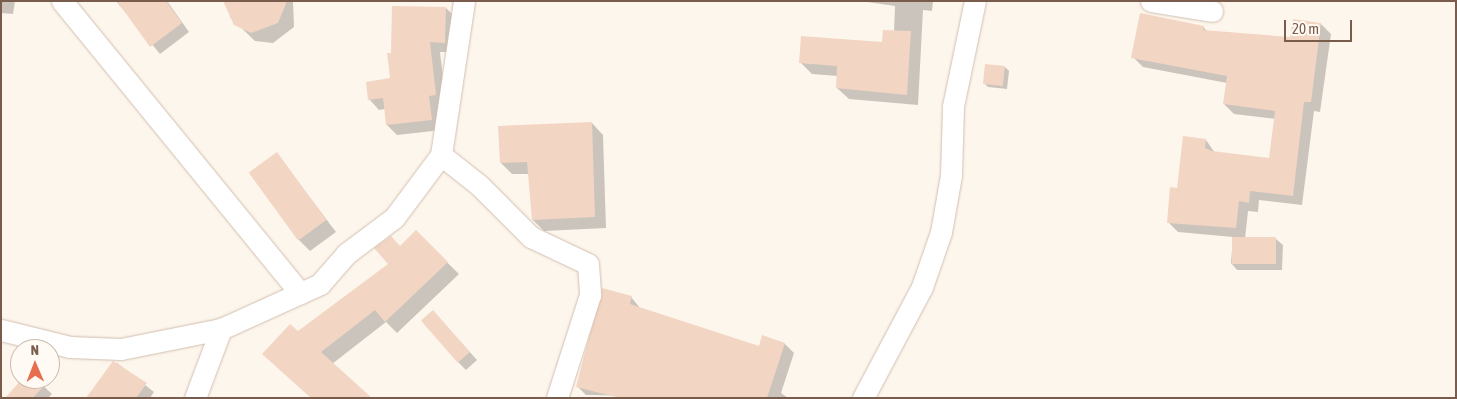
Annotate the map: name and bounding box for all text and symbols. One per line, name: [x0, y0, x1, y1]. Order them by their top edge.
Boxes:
scale bar: [1287, 10, 1354, 42]
text: 20 m: [1292, 20, 1319, 37]
north arrow: [10, 339, 60, 389]
text: N: [30, 342, 39, 358]

